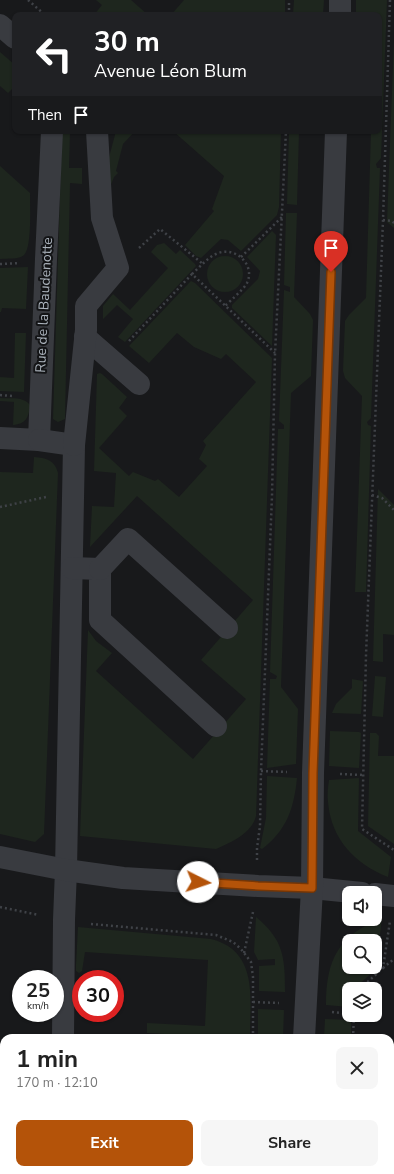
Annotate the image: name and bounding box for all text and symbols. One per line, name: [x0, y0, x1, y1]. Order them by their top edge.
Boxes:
text: 30 m: [94, 23, 160, 61]
icon: left: [28, 28, 80, 80]
text: Avenue Léon Blum: [94, 59, 247, 83]
icon: arrive: [70, 104, 92, 126]
text: Then: [28, 105, 62, 125]
pin: [314, 231, 348, 272]
street label: Rue de la Baudenotte: [31, 237, 57, 373]
icon: arrive: [320, 237, 342, 259]
position arrow: [177, 861, 219, 903]
map controls: [342, 886, 382, 1022]
button: sound: [342, 886, 382, 926]
button: search: [342, 934, 382, 974]
speed limit sign: 30: [72, 970, 124, 1022]
text: 25: [26, 977, 50, 1004]
button: layers: [342, 982, 382, 1022]
text: km/h: [27, 999, 49, 1013]
text: 1 min: [16, 1043, 78, 1075]
button: close: [336, 1047, 378, 1089]
text: 170 m · 12:10: [16, 1074, 98, 1092]
button: Exit: [16, 1120, 193, 1166]
button: Share: [201, 1120, 378, 1166]

